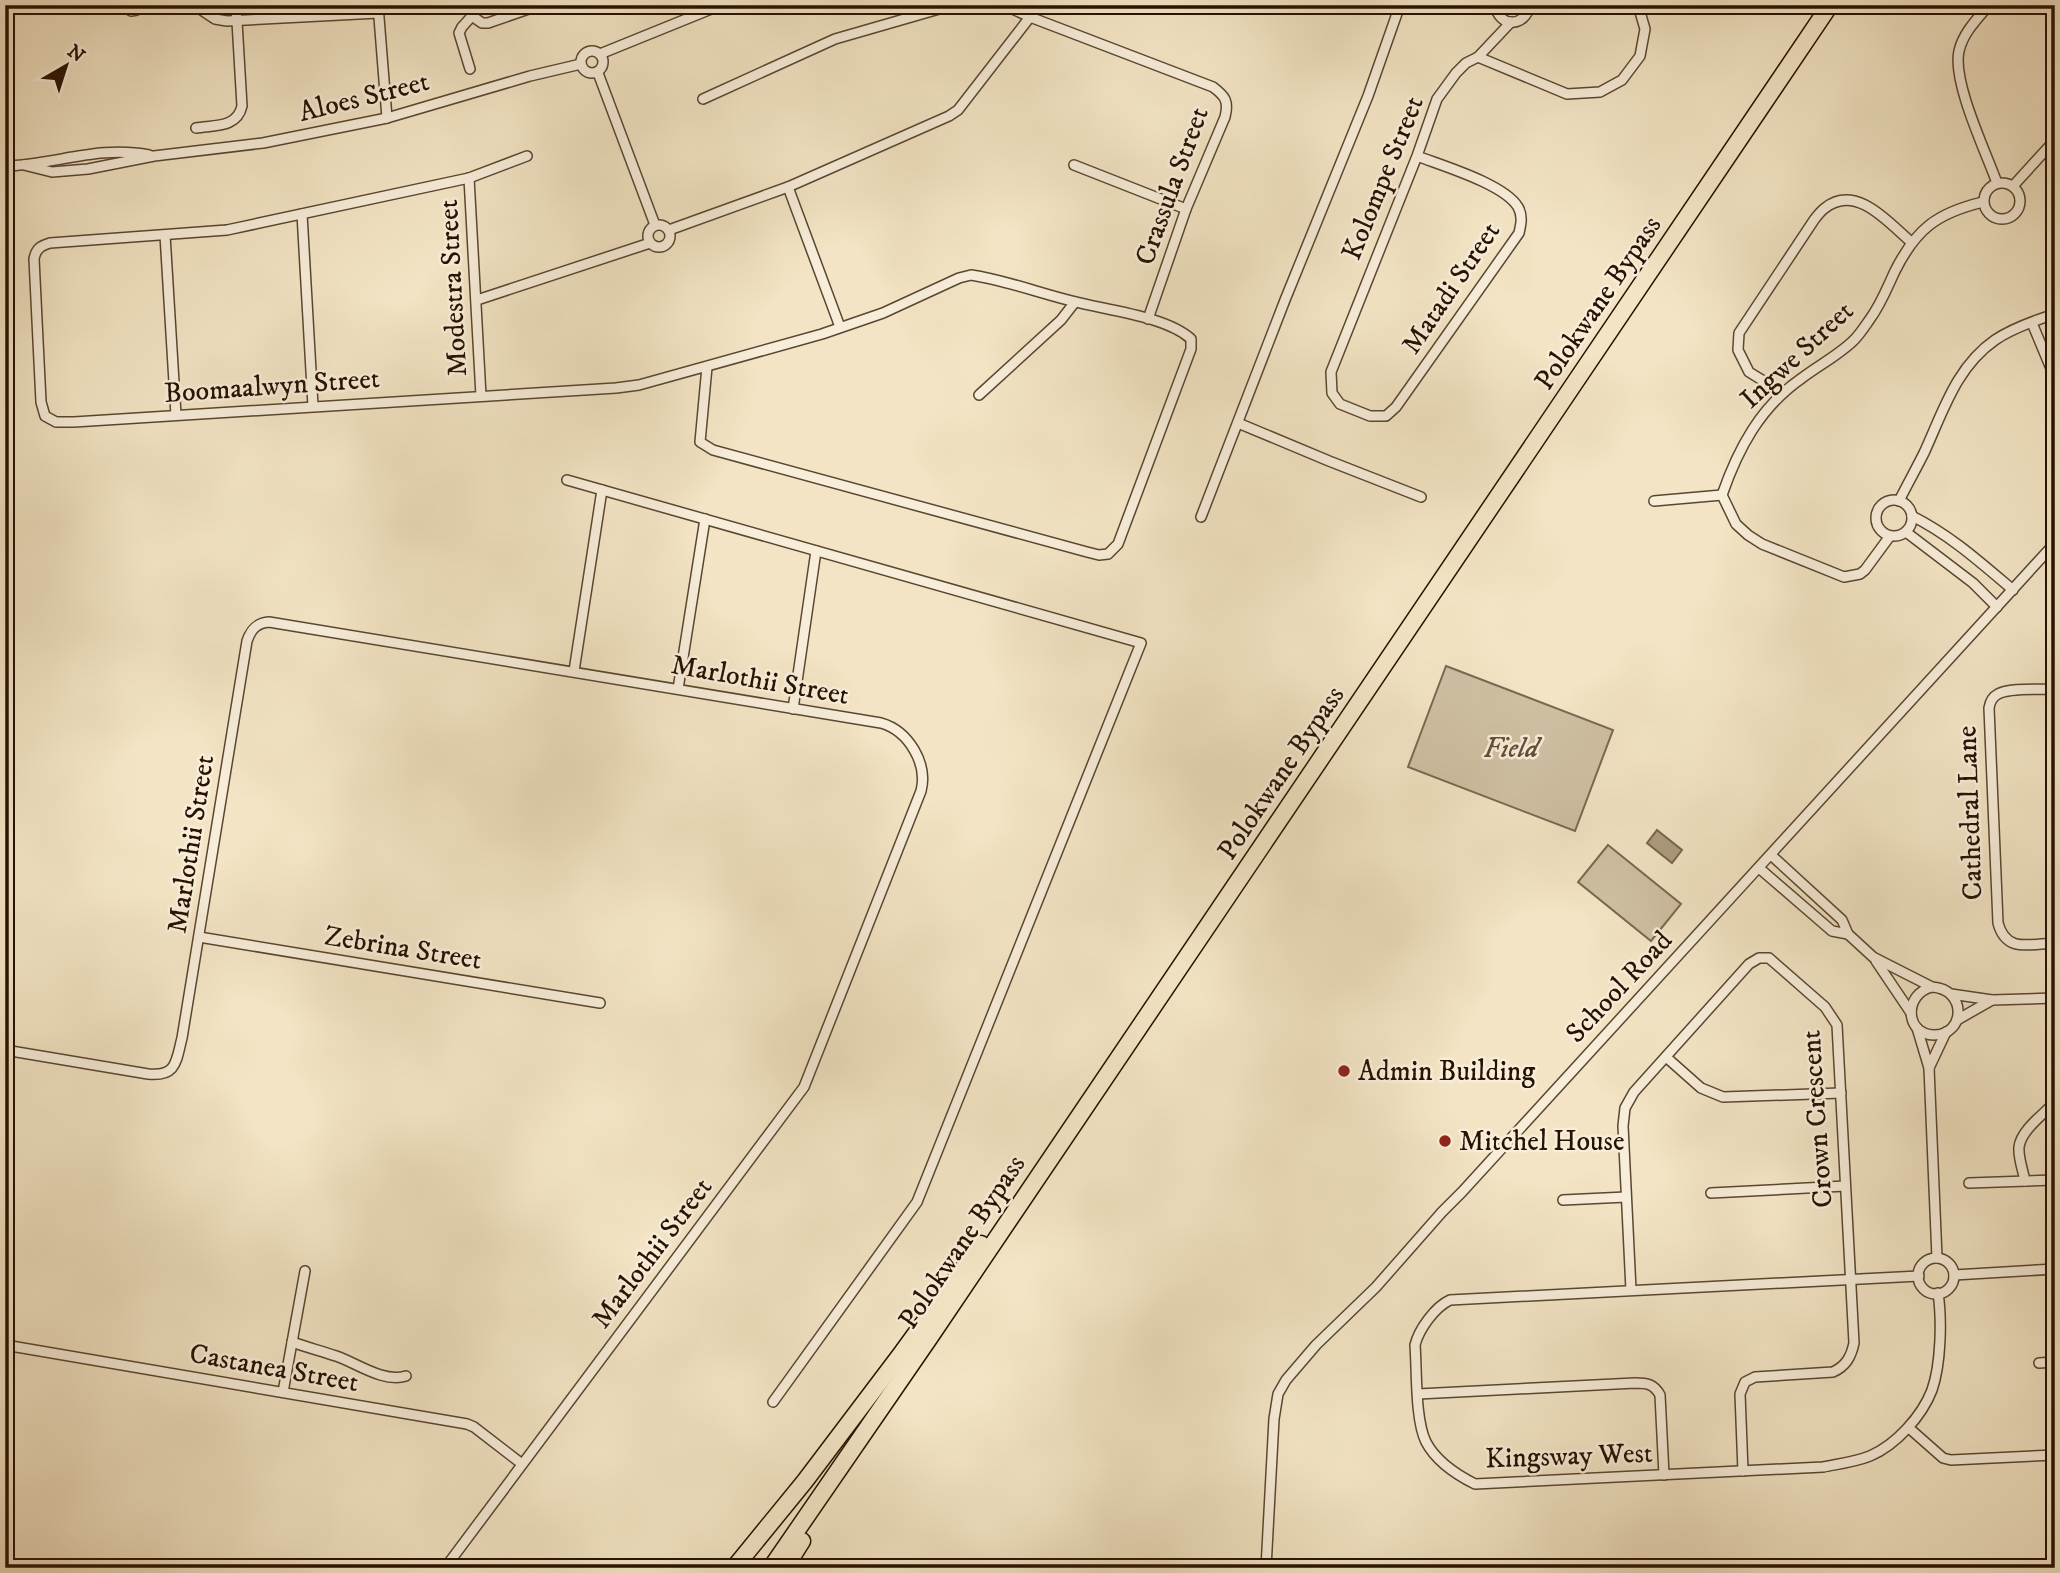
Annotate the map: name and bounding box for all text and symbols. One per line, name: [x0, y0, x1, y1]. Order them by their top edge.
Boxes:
north arrow: [32, 32, 102, 102]
text: N: [62, 40, 89, 68]
street label: Aloes Street: [295, 64, 433, 130]
street label: Kolompe Street: [1334, 91, 1432, 265]
street label: Crassula Street: [1127, 102, 1217, 270]
street label: Modestra Street: [431, 199, 475, 377]
street label: Polokwane Bypass: [1527, 209, 1669, 397]
street label: Matadi Street: [1394, 215, 1508, 361]
street label: Ingwe Street: [1733, 294, 1861, 416]
street label: Boomaalwyn Street: [163, 361, 381, 411]
street label: Marlothii Street: [668, 647, 852, 713]
street label: Polokwane Bypass: [1210, 679, 1352, 867]
street label: Cathedral Lane: [1949, 725, 1991, 901]
park label: Field: [1484, 731, 1542, 766]
street label: Marlothii Street: [160, 752, 222, 936]
street label: Zebrina Street: [322, 918, 484, 978]
street label: School Road: [1558, 924, 1680, 1050]
street label: Crown Crescent: [1793, 1029, 1841, 1209]
place label: Admin Building: [1358, 1054, 1535, 1089]
marker: Admin Building: [1336, 1063, 1352, 1079]
place label: Mitchel House: [1459, 1124, 1624, 1159]
marker: Mitchel House: [1437, 1133, 1453, 1149]
street label: Polokwane Bypass: [891, 1148, 1033, 1336]
street label: Marlothii Street: [584, 1171, 720, 1335]
street label: Castanea Street: [187, 1336, 361, 1400]
street label: Kingsway West: [1485, 1436, 1653, 1476]

